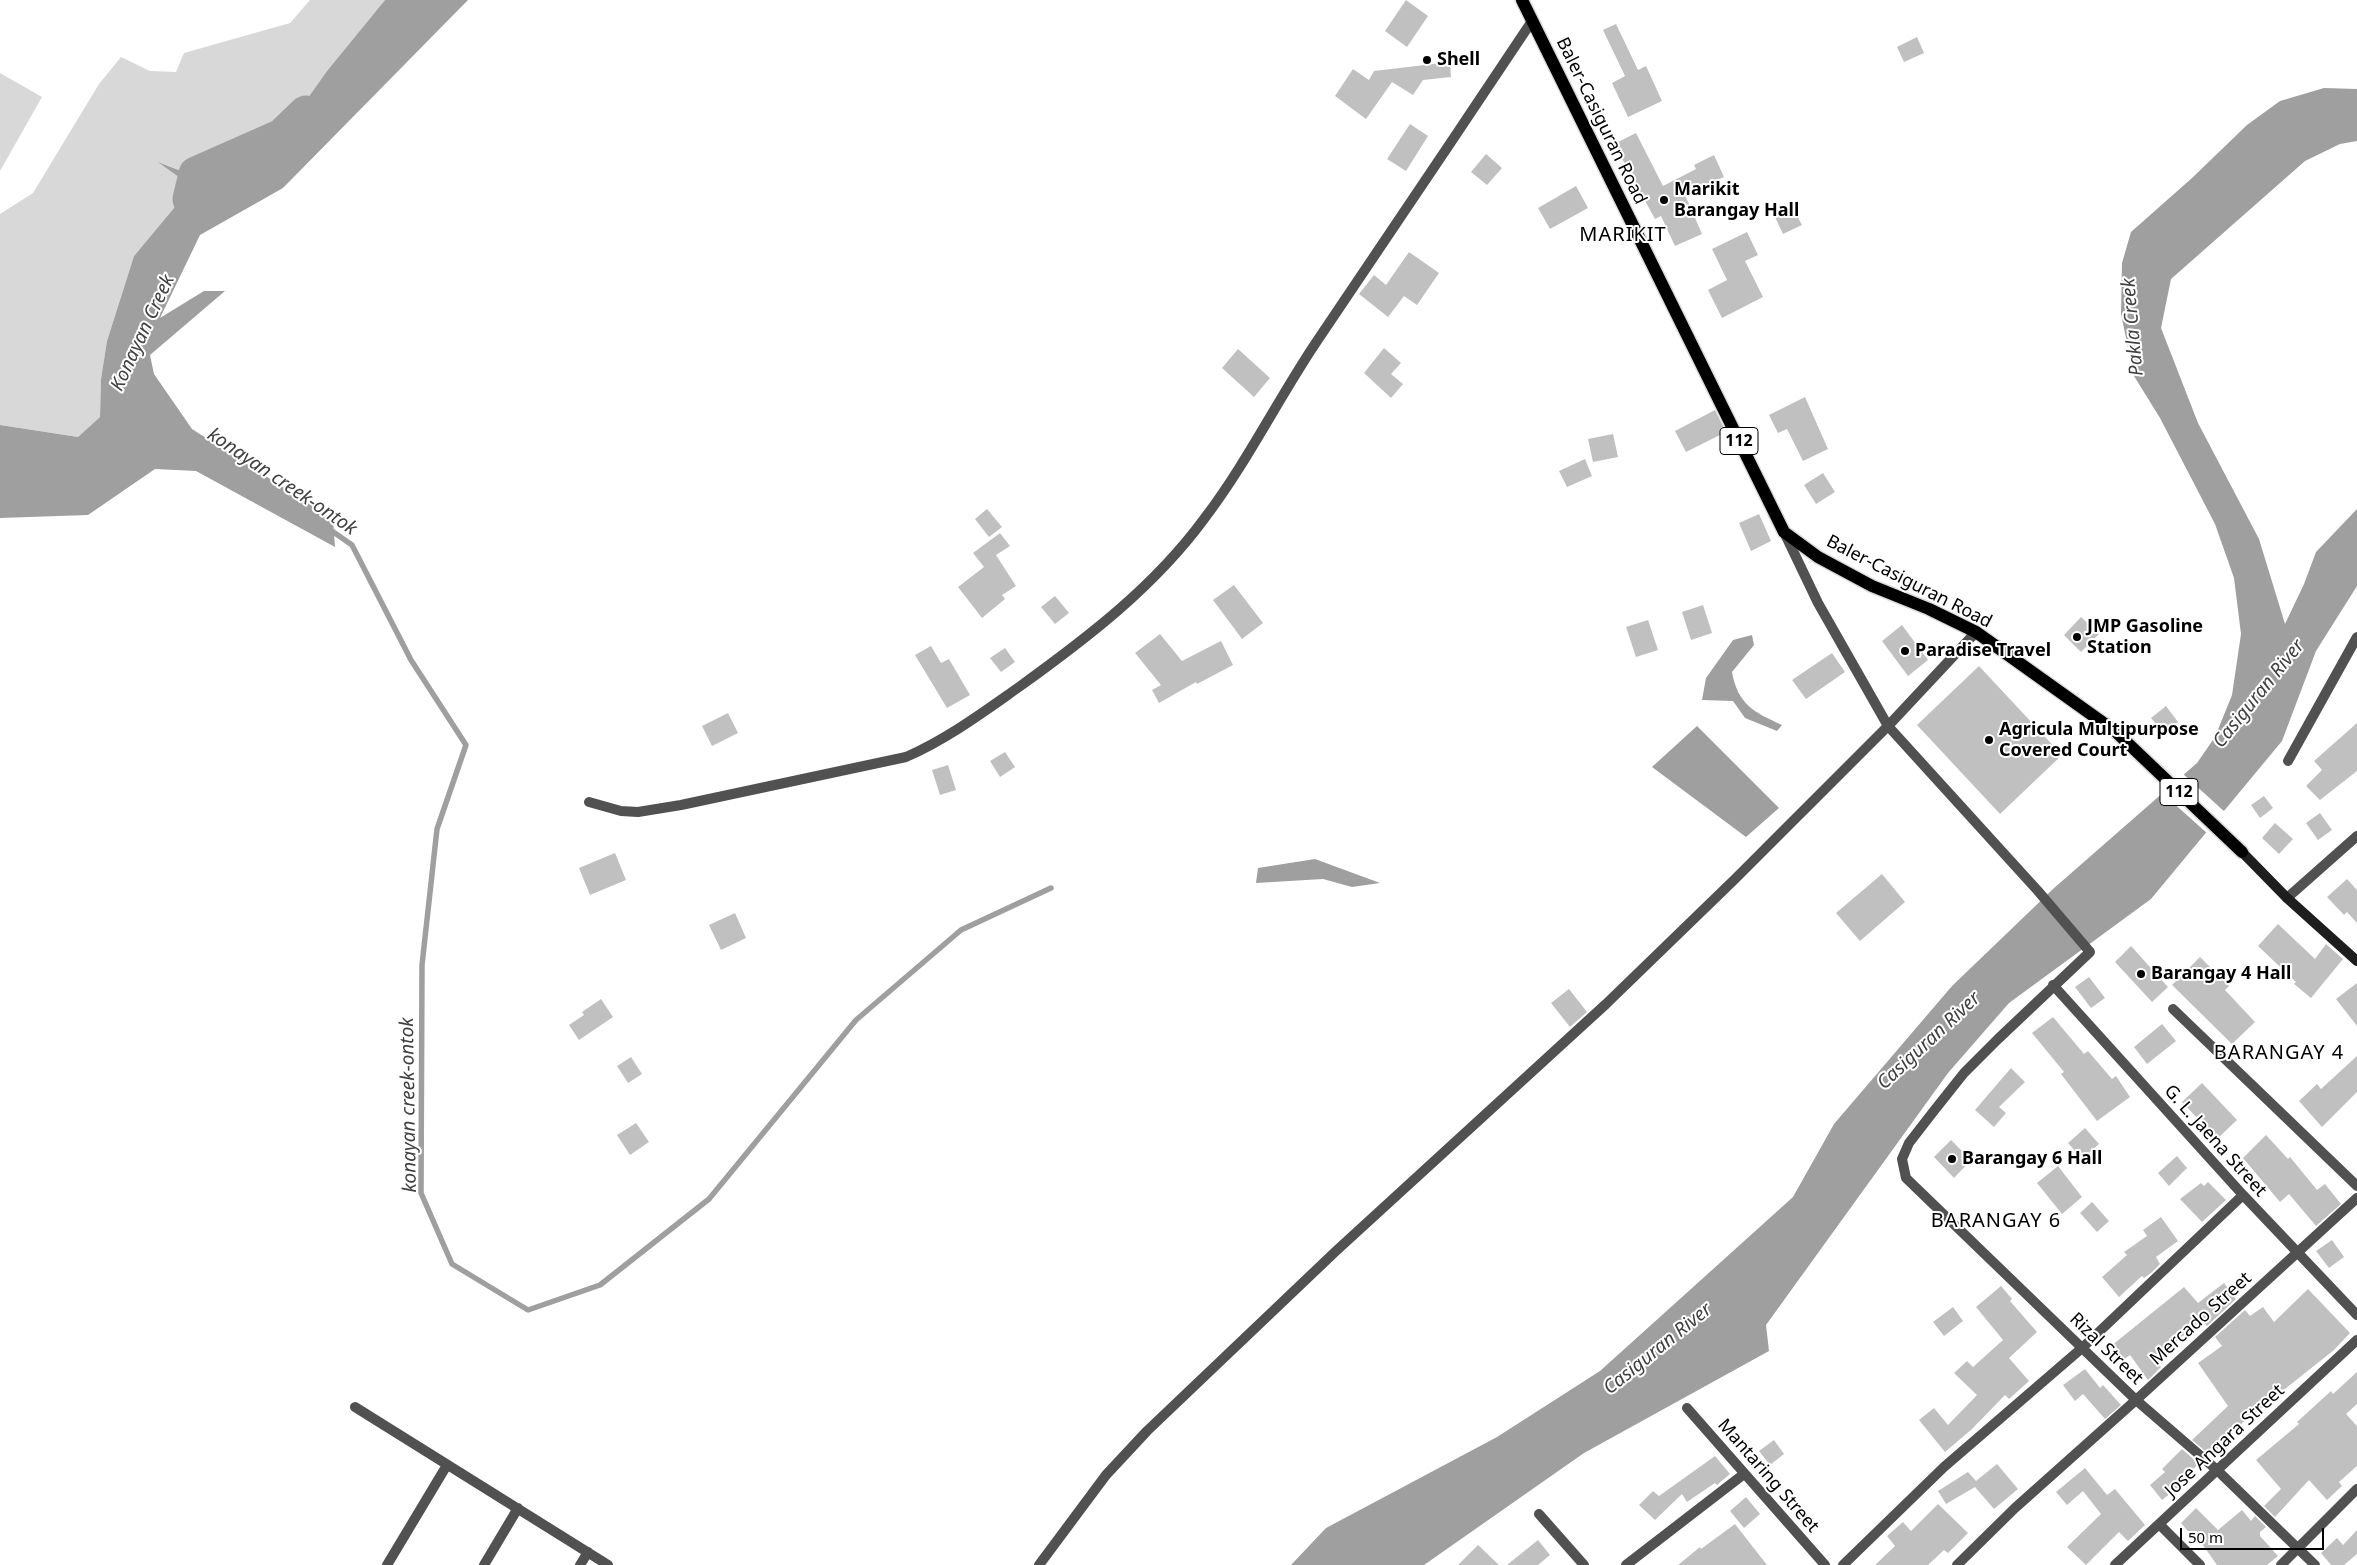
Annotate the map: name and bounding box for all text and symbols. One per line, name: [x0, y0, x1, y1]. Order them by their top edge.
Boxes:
street label: Baler-Casiguran Road: [1551, 34, 1651, 208]
place label: Shell: [1437, 49, 1480, 71]
marker: Shell: [1421, 54, 1433, 66]
place label: Marikit Barangay Hall: [1674, 179, 1799, 222]
marker: Marikit Barangay Hall: [1658, 194, 1670, 206]
district label: MARIKIT: [1578, 223, 1668, 247]
water label: Konayan Creek: [106, 271, 180, 395]
water label: Pakla Creek: [2117, 277, 2149, 377]
water label: konayan creek-ontok: [203, 424, 361, 540]
road number: 112: [1720, 428, 1758, 454]
street label: Baler-Casiguran Road: [1823, 531, 1995, 633]
place label: JMP Gasoline Station: [2087, 616, 2203, 659]
marker: JMP Gasoline Station: [2071, 631, 2083, 643]
water label: Casiguran River: [2208, 635, 2310, 753]
place label: Paradise Travel: [1915, 640, 2051, 662]
marker: Paradise Travel: [1899, 645, 1911, 657]
place label: Agricula Multipurpose Covered Court: [1999, 719, 2199, 762]
marker: Agricula Multipurpose Covered Court: [1983, 734, 1995, 746]
road number: 112: [2160, 779, 2198, 806]
place label: Barangay 4 Hall: [2151, 963, 2291, 985]
marker: Barangay 4 Hall: [2135, 968, 2147, 980]
water label: Casiguran River: [1873, 987, 1985, 1095]
water label: konayan creek-ontok: [396, 1017, 422, 1193]
district label: BARANGAY 4: [2213, 1041, 2345, 1065]
street label: G. L. Jaena Street: [2159, 1081, 2271, 1201]
place label: Barangay 6 Hall: [1962, 1148, 2102, 1170]
marker: Barangay 6 Hall: [1946, 1153, 1958, 1165]
district label: BARANGAY 6: [1930, 1209, 2062, 1233]
street label: Mercado Street: [2146, 1268, 2256, 1370]
water label: Casiguran River: [1599, 1298, 1717, 1400]
street label: Rizal Street: [2065, 1309, 2147, 1389]
street label: Jose Angara Street: [2161, 1380, 2289, 1502]
street label: Mantaring Street: [1713, 1415, 1823, 1537]
scale bar: [2182, 1518, 2326, 1550]
text: 50 m: [2188, 1527, 2223, 1547]

